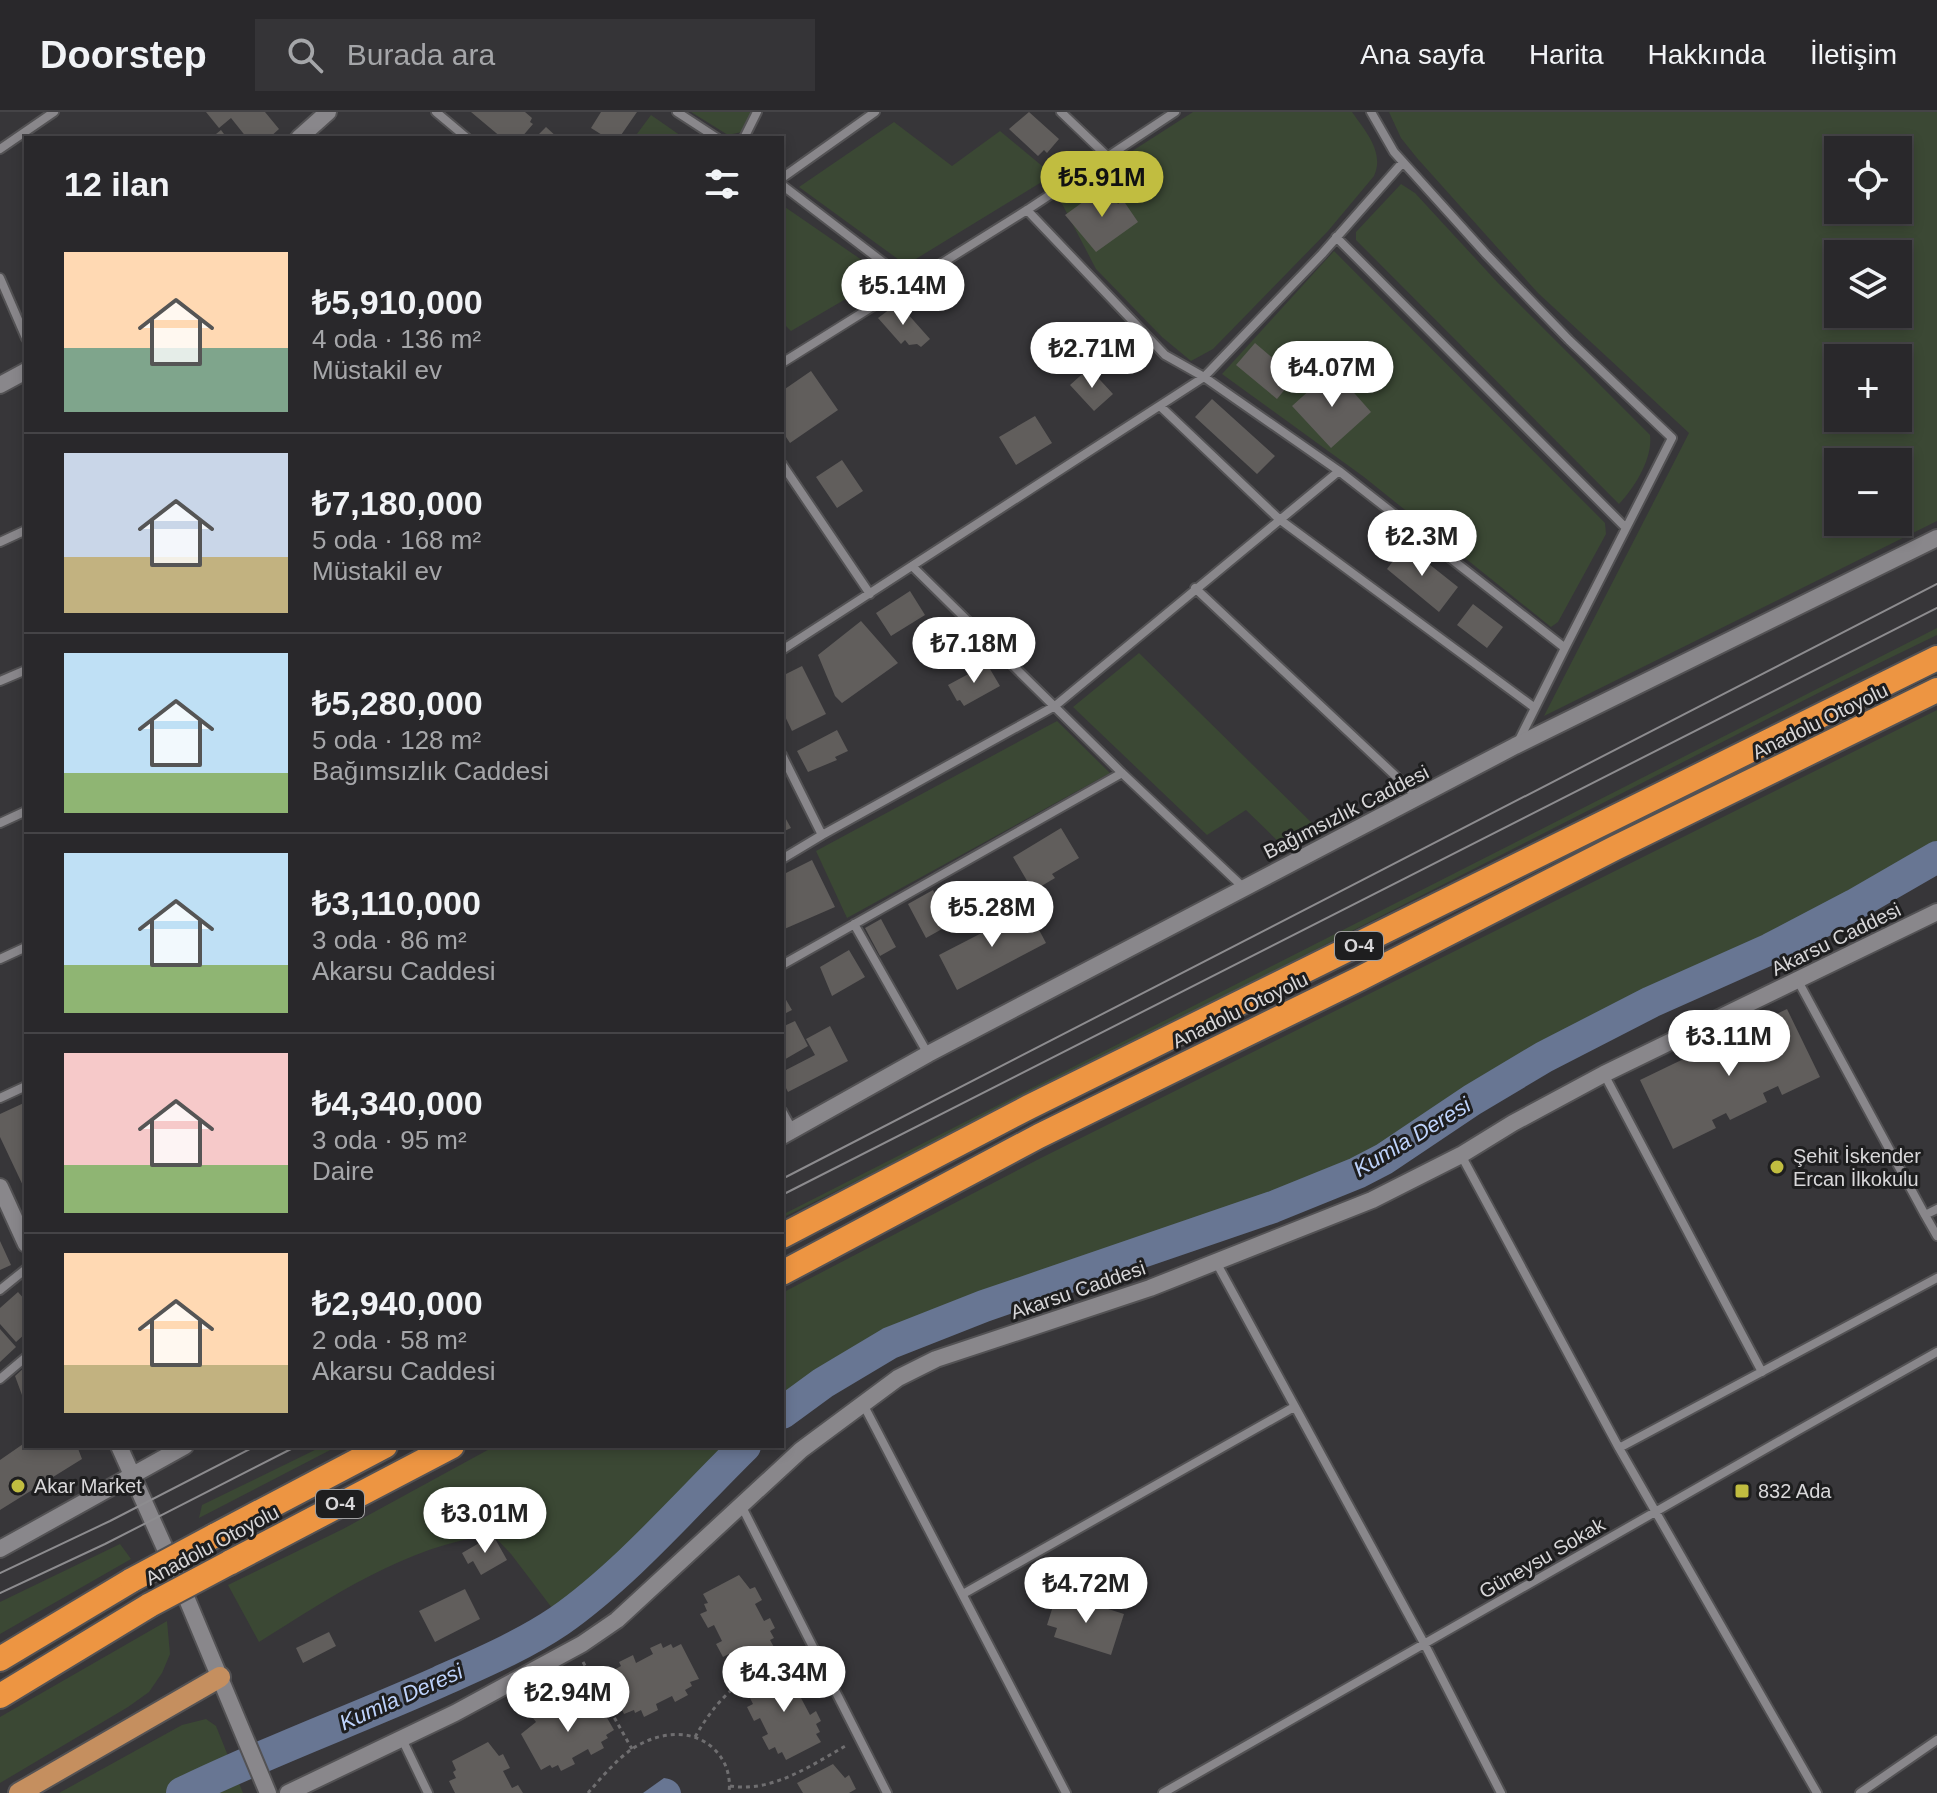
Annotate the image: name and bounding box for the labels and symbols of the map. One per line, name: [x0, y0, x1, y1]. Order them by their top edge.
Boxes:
pin: ₺5.91M: [1037, 151, 1167, 219]
pin: ₺5.14M: [838, 259, 968, 327]
pin: ₺2.71M: [1027, 322, 1157, 390]
pin: ₺4.07M: [1267, 341, 1397, 409]
pin: ₺2.3M: [1366, 510, 1478, 578]
pin: ₺7.18M: [909, 617, 1039, 685]
street label: Anadolu Otoyolu: [1749, 679, 1891, 763]
street label: Bağımsızlık Caddesi: [1260, 761, 1432, 863]
pin: ₺5.28M: [927, 881, 1057, 949]
street label: Akarsu Caddesi: [1768, 898, 1904, 980]
road number: O-4: [1335, 932, 1383, 960]
street label: Anadolu Otoyolu: [1169, 968, 1311, 1052]
pin: ₺3.11M: [1664, 1010, 1794, 1078]
water label: Kumla Deresi: [1349, 1092, 1476, 1182]
place label: Şehit İskender Ercan İlkokulu: [1793, 1145, 1921, 1190]
marker: Şehit İskender Ercan İlkokulu: [1768, 1158, 1786, 1176]
street label: Akarsu Caddesi: [1008, 1257, 1148, 1323]
place label: Akar Market: [34, 1475, 142, 1497]
marker: Akar Market: [9, 1477, 27, 1495]
place label: 832 Ada: [1758, 1480, 1832, 1502]
marker: 832 Ada: [1733, 1482, 1751, 1500]
pin: ₺3.01M: [420, 1487, 550, 1555]
road number: O-4: [316, 1490, 364, 1518]
street label: Anadolu Otoyolu: [142, 1501, 282, 1589]
street label: Güneysu Sokak: [1475, 1513, 1609, 1603]
pin: ₺4.72M: [1021, 1557, 1151, 1625]
pin: ₺4.34M: [719, 1646, 849, 1714]
water label: Kumla Deresi: [336, 1658, 467, 1735]
pin: ₺2.94M: [503, 1666, 633, 1734]

